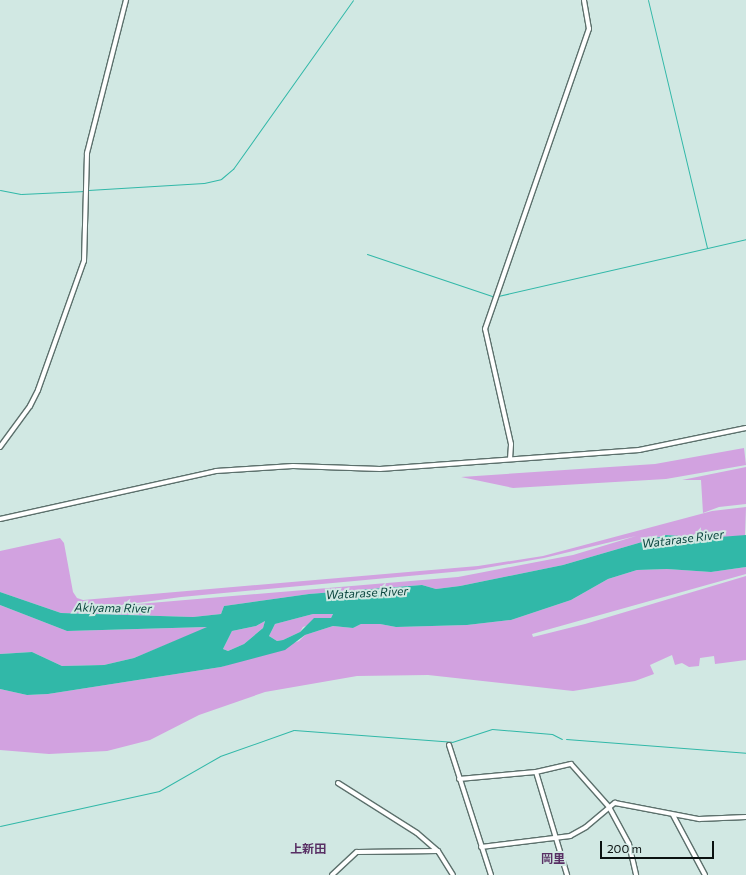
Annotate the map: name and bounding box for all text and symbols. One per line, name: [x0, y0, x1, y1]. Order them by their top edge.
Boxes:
water label: Watarase River: [641, 527, 725, 551]
water label: Watarase River: [325, 584, 409, 602]
water label: Akiyama River: [74, 600, 152, 616]
scale bar: [602, 833, 716, 859]
text: 200 m: [607, 841, 642, 855]
district label: 上新田: [290, 842, 326, 856]
district label: 岡里: [541, 852, 565, 866]

